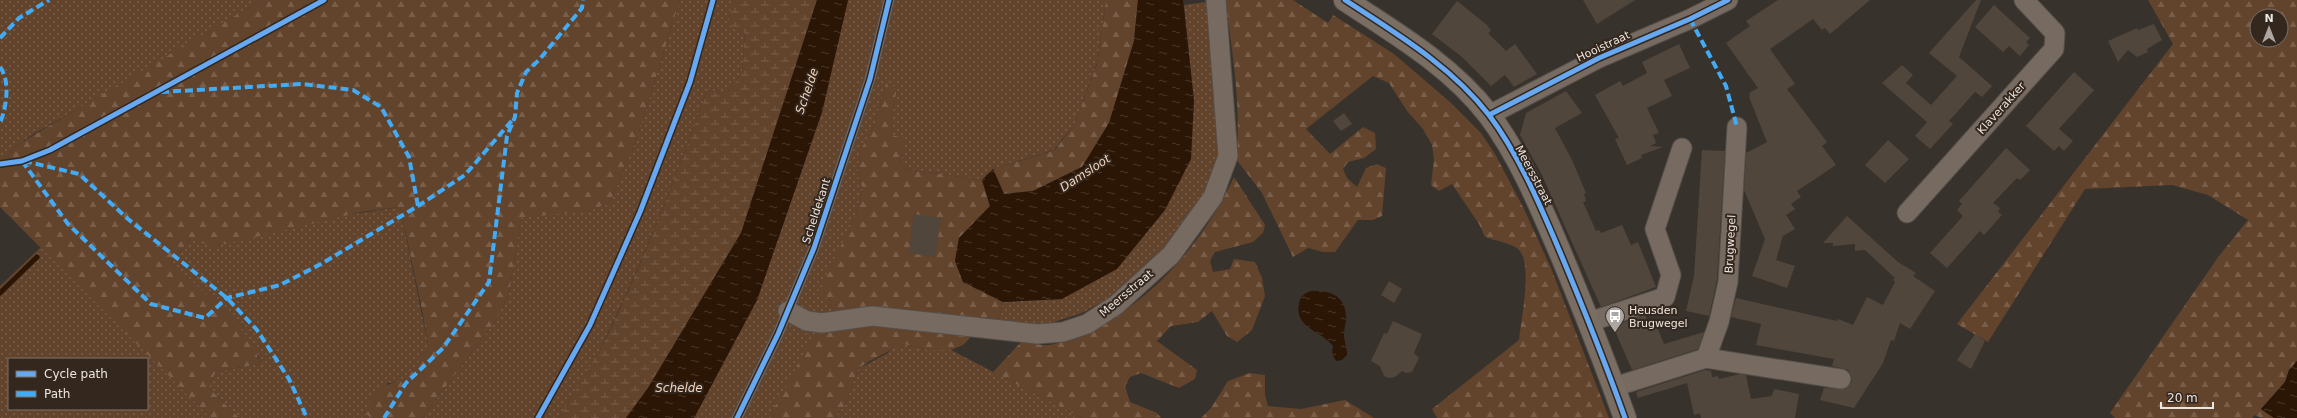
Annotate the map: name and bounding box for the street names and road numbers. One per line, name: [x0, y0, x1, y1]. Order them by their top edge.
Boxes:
street label: Hooistraat: [1575, 28, 1632, 64]
street label: Klaverakker: [1975, 79, 2028, 137]
street label: Meersstraat: [1512, 143, 1555, 208]
street label: Scheldekant: [800, 176, 833, 245]
street label: Brugwegel: [1722, 214, 1739, 274]
street label: Meersstraat: [1097, 267, 1156, 319]

